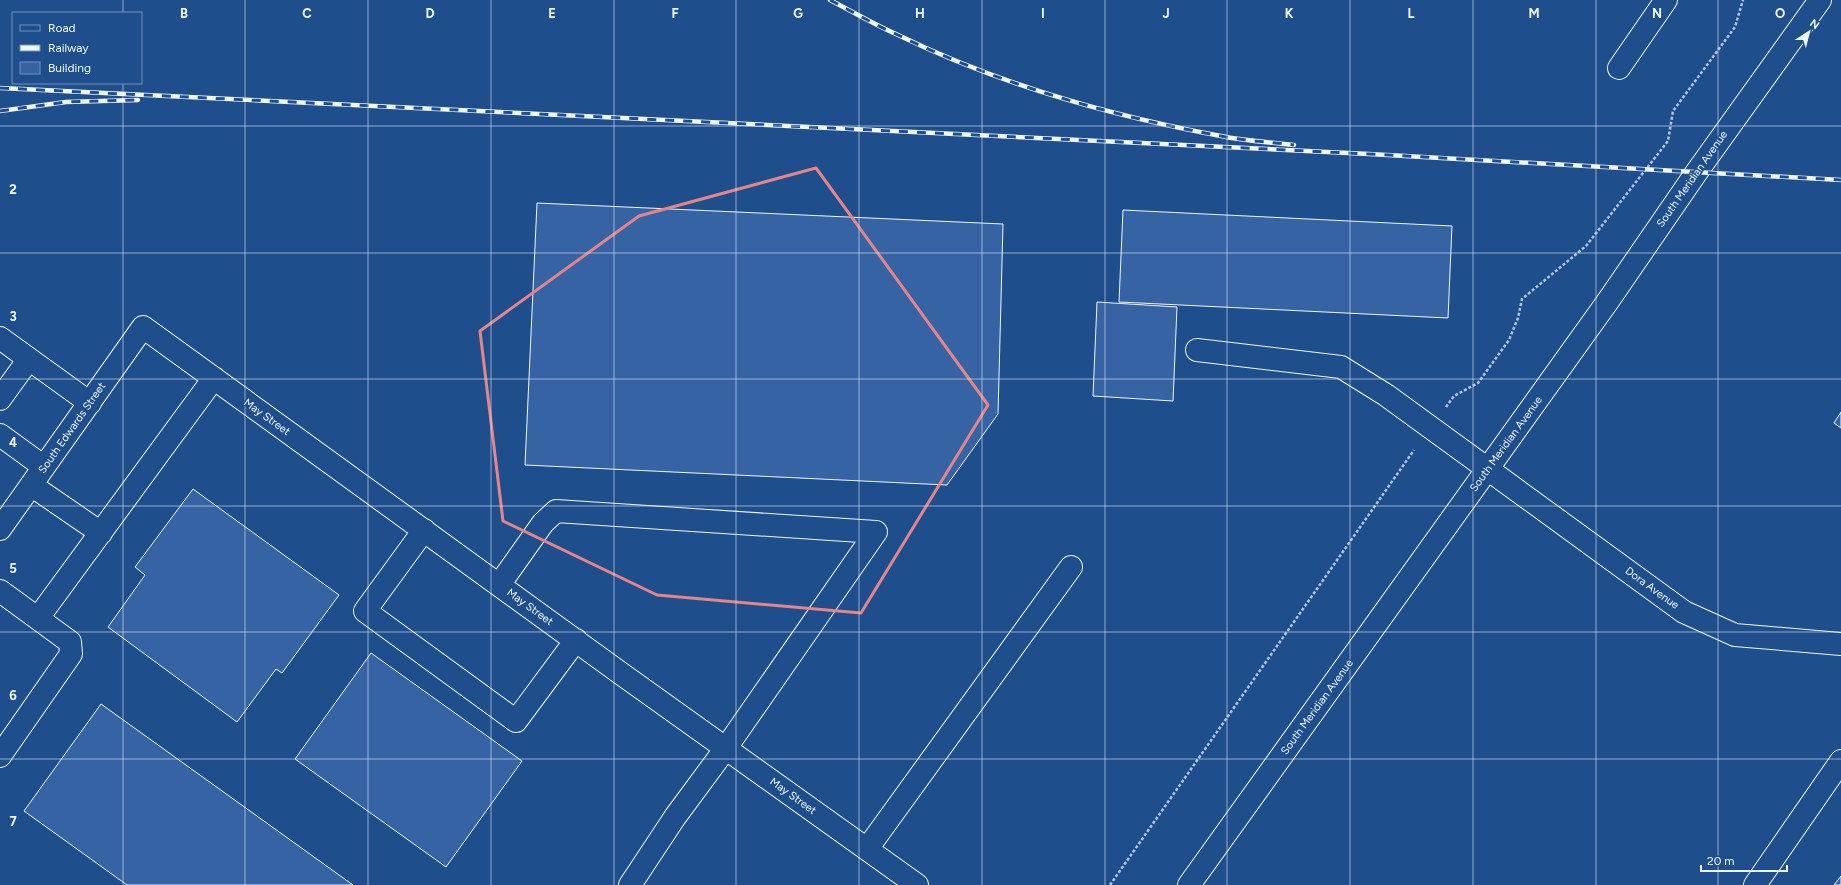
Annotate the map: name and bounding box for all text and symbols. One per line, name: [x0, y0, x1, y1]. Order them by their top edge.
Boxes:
text: B: [180, 6, 188, 21]
text: C: [302, 6, 312, 21]
text: D: [425, 6, 435, 21]
text: E: [548, 6, 556, 21]
text: F: [671, 6, 679, 21]
text: G: [793, 6, 803, 21]
text: H: [915, 6, 925, 21]
text: I: [1041, 6, 1045, 21]
text: J: [1162, 6, 1170, 21]
text: K: [1285, 6, 1294, 21]
text: L: [1408, 6, 1415, 21]
text: M: [1528, 6, 1540, 21]
text: N: [1652, 6, 1662, 21]
text: O: [1775, 6, 1785, 21]
legend: [12, 12, 142, 84]
north arrow: [1789, 12, 1829, 52]
text: N: [1807, 17, 1822, 32]
text: Road: [48, 21, 76, 35]
text: Railway: [48, 41, 89, 55]
text: Building: [48, 61, 91, 75]
street label: South Meridian Avenue: [1654, 128, 1730, 230]
text: 2: [9, 182, 17, 197]
text: 3: [9, 309, 17, 324]
street label: South Edwards Street: [36, 380, 108, 476]
street label: South Meridian Avenue: [1467, 394, 1545, 494]
street label: May Street: [241, 396, 293, 438]
text: 4: [9, 435, 17, 450]
text: 5: [9, 561, 17, 576]
street label: Dora Avenue: [1623, 564, 1681, 612]
street label: May Street: [504, 586, 556, 628]
street label: South Meridian Avenue: [1278, 657, 1356, 757]
text: 6: [9, 688, 17, 703]
street label: May Street: [767, 775, 819, 817]
text: 7: [9, 814, 17, 829]
scale bar: [1701, 847, 1787, 873]
text: 20 m: [1707, 854, 1735, 868]

